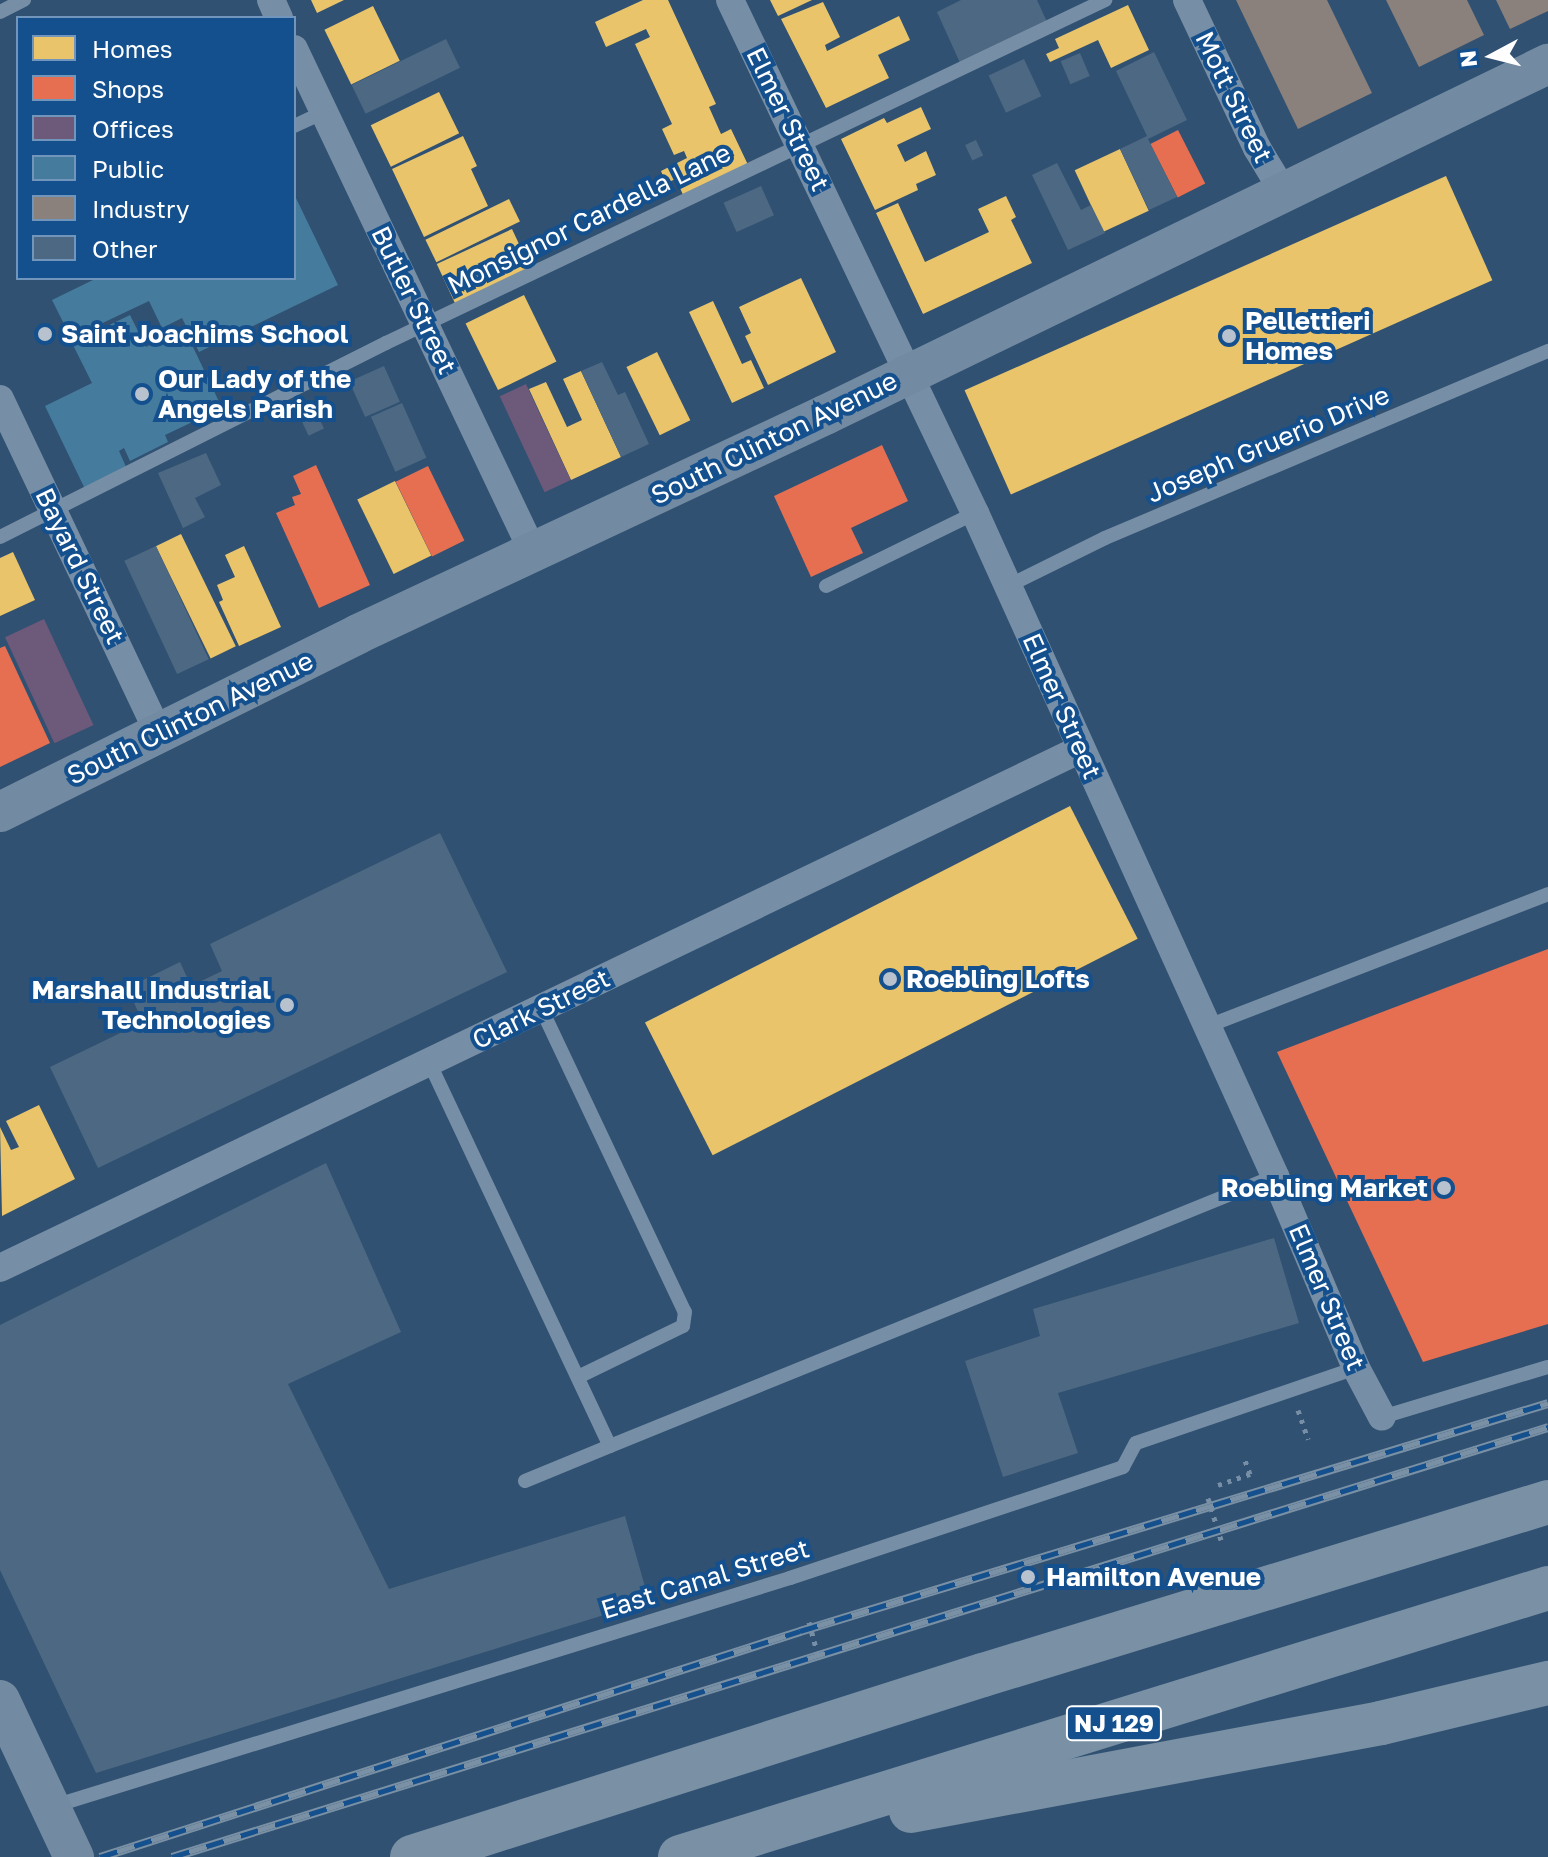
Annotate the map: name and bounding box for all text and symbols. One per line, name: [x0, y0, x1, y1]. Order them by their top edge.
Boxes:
legend: [16, 16, 296, 280]
north arrow: [1452, 16, 1532, 96]
street label: Mott Street: [1189, 26, 1279, 168]
text: Homes: [92, 34, 173, 63]
street label: Elmer Street: [740, 42, 836, 196]
text: N: [1453, 49, 1482, 69]
text: Shops: [92, 74, 164, 103]
text: Offices: [92, 114, 174, 143]
street label: Monsignor Cardella Lane: [442, 137, 736, 301]
text: Public: [92, 154, 164, 183]
text: Industry: [92, 194, 189, 223]
street label: Butler Street: [365, 221, 463, 379]
text: Other: [92, 234, 157, 263]
place label: Pellettieri Homes: [1245, 305, 1370, 366]
place label: Saint Joachims School: [61, 318, 348, 350]
marker: Saint Joachims School: [36, 325, 54, 343]
marker: Pellettieri Homes: [1220, 327, 1238, 345]
place label: Our Lady of the Angels Parish: [158, 363, 351, 424]
street label: South Clinton Avenue: [646, 365, 902, 511]
street label: Joseph Gruerio Drive: [1142, 379, 1394, 509]
marker: Our Lady of the Angels Parish: [133, 385, 151, 403]
street label: Bayard Street: [29, 483, 131, 649]
street label: Elmer Street: [1016, 628, 1108, 784]
street label: South Clinton Avenue: [62, 645, 318, 791]
street label: Clark Street: [467, 962, 615, 1056]
place label: Roebling Lofts: [906, 963, 1090, 995]
marker: Roebling Lofts: [881, 970, 899, 988]
place label: Marshall Industrial Technologies: [31, 974, 271, 1036]
marker: Marshall Industrial Technologies: [278, 996, 296, 1014]
place label: Roebling Market: [1221, 1172, 1428, 1204]
marker: Roebling Market: [1435, 1179, 1453, 1197]
street label: Elmer Street: [1282, 1219, 1372, 1375]
street label: East Canal Street: [597, 1533, 813, 1625]
place label: Hamilton Avenue: [1046, 1561, 1261, 1593]
marker: Hamilton Avenue: [1017, 1566, 1039, 1588]
road number: NJ 129: [1064, 1703, 1164, 1743]

